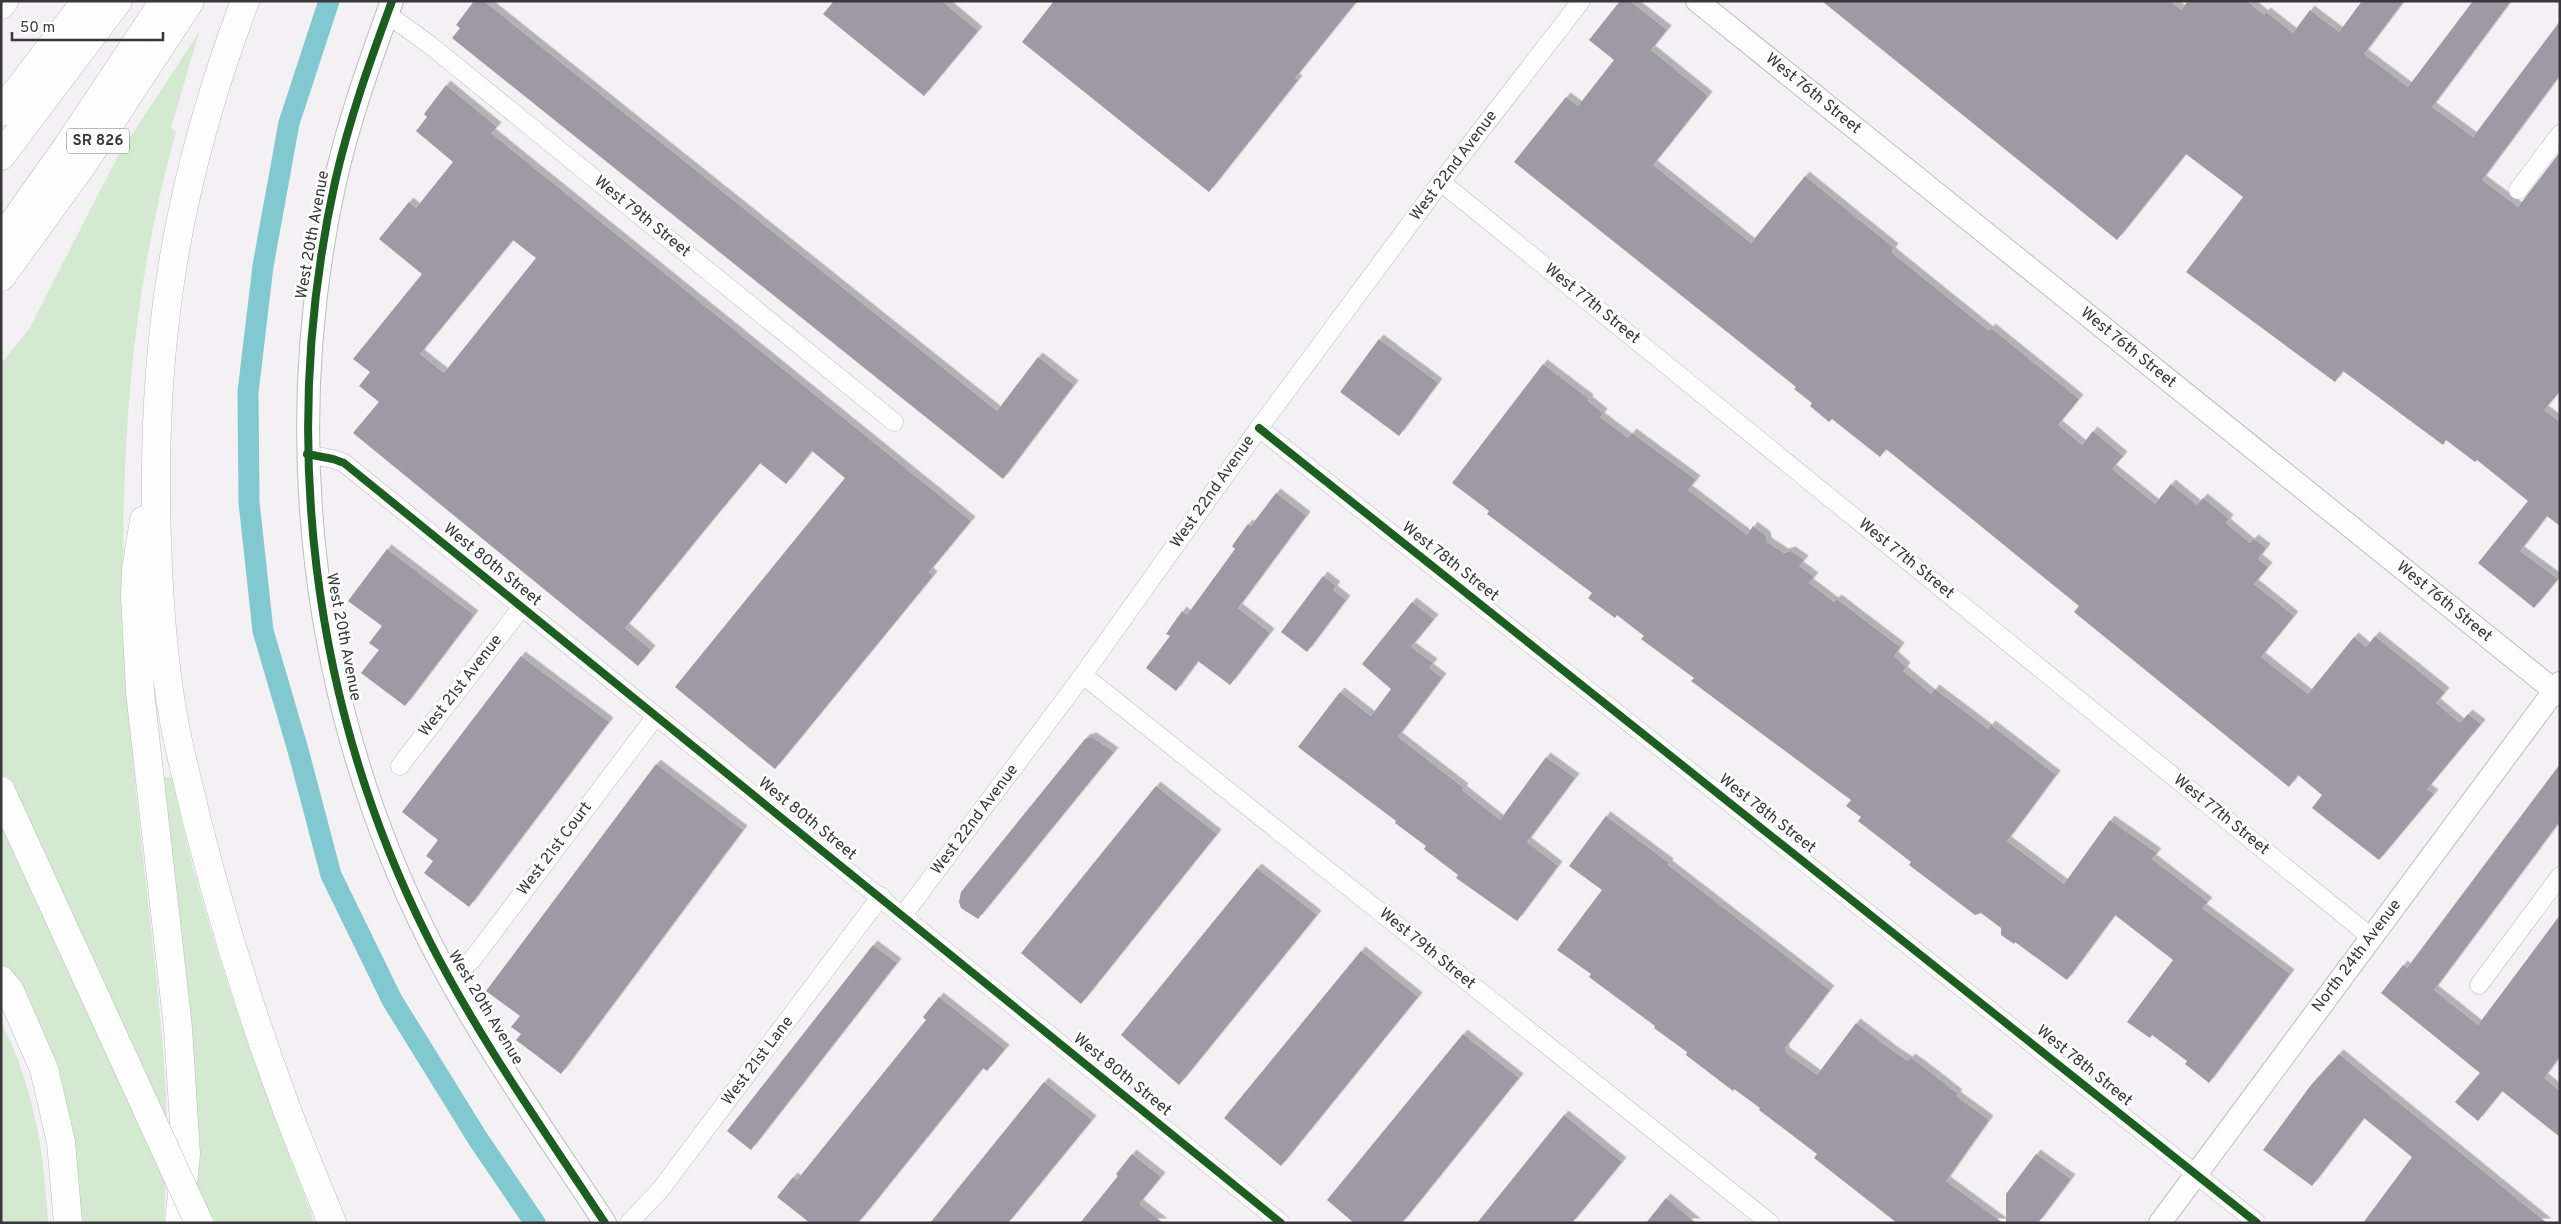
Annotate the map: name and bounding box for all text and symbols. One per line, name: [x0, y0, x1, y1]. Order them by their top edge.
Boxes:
scale bar: [12, 10, 164, 42]
text: 50 m: [20, 19, 55, 38]
street label: West 76th Street: [1761, 49, 1865, 139]
street label: West 22nd Avenue: [1406, 107, 1502, 225]
road number: SR 826: [67, 128, 129, 154]
street label: West 20th Avenue: [292, 169, 334, 301]
street label: West 79th Street: [590, 172, 694, 262]
street label: West 77th Street: [1540, 259, 1644, 349]
street label: West 76th Street: [2076, 303, 2180, 393]
street label: West 22nd Avenue: [1167, 432, 1259, 552]
street label: West 77th Street: [1854, 514, 1958, 604]
street label: West 78th Street: [1397, 518, 1503, 606]
street label: West 80th Street: [439, 519, 545, 611]
street label: West 76th Street: [2392, 557, 2496, 647]
street label: West 20th Avenue: [321, 571, 365, 703]
street label: West 21st Avenue: [415, 631, 507, 741]
street label: West 22nd Avenue: [927, 761, 1023, 879]
street label: West 78th Street: [1714, 770, 1820, 858]
street label: West 77th Street: [2169, 770, 2273, 860]
street label: West 80th Street: [754, 773, 860, 865]
street label: West 21st Court: [513, 798, 597, 900]
street label: North 24th Avenue: [2308, 896, 2406, 1016]
street label: West 79th Street: [1375, 904, 1479, 994]
street label: West 20th Avenue: [443, 947, 527, 1069]
street label: West 21st Lane: [718, 1012, 798, 1110]
street label: West 78th Street: [2032, 1021, 2136, 1111]
street label: West 80th Street: [1069, 1029, 1175, 1121]

